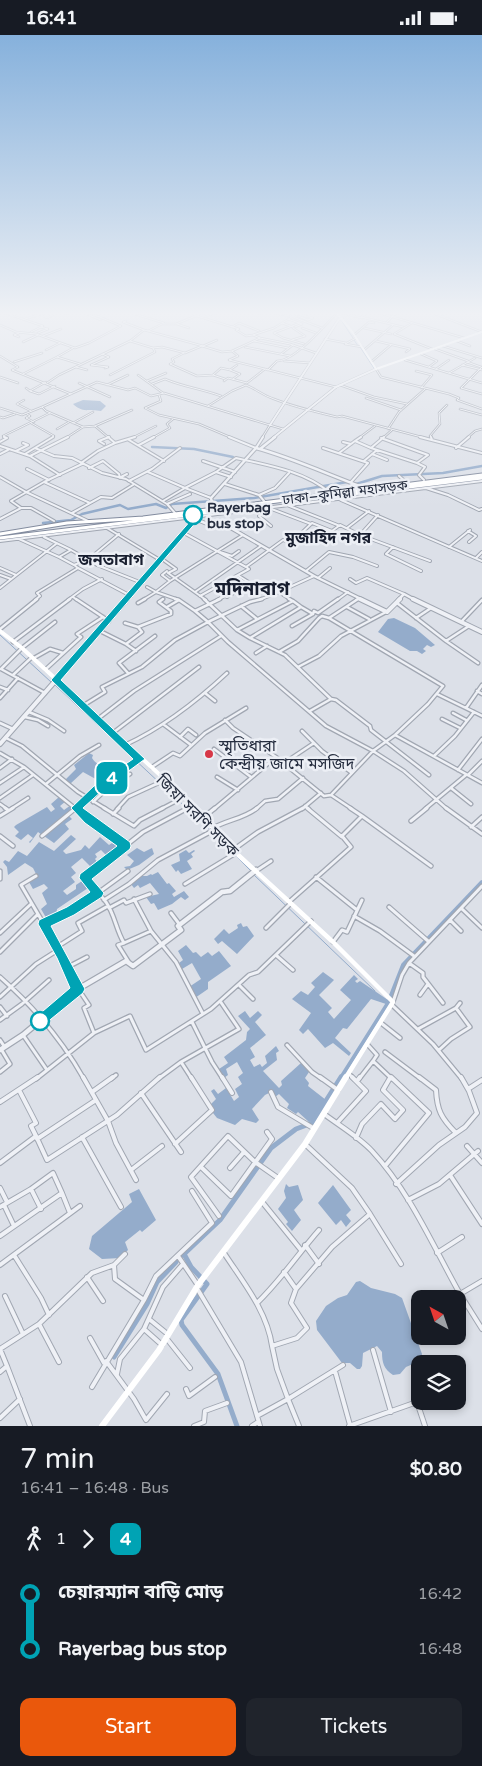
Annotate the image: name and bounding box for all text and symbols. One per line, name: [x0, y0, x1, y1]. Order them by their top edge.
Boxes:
text: 16:41: [25, 7, 78, 29]
street label: ঢাকা–কুমিল্লা মহাসড়ক: [280, 476, 409, 509]
place label: Rayerbag bus stop: [207, 499, 271, 532]
marker: Rayerbag bus stop: [183, 505, 203, 525]
district label: মুজাহিদ নগর: [284, 528, 371, 548]
district label: জনতাবাগ: [77, 550, 145, 570]
district label: মদিনাবাগ: [213, 578, 290, 600]
place label: স্মৃতিধারা কেন্দ্রীয় জামে মসজিদ: [218, 736, 356, 774]
marker: স্মৃতিধারা কেন্দ্রীয় জামে মসজিদ: [203, 748, 215, 760]
line badge: 4: [96, 762, 128, 794]
text: 4: [106, 767, 118, 789]
street label: জিয়া সরণি সড়ক: [151, 770, 244, 862]
unlabelled marker: [30, 1011, 50, 1031]
north arrow: [411, 1290, 466, 1345]
map controls: [411, 1290, 466, 1410]
button: layers: [411, 1355, 466, 1410]
text: 7 min: [20, 1442, 95, 1476]
text: $0.80: [410, 1458, 462, 1480]
text: 16:41 – 16:48 · Bus: [20, 1478, 169, 1498]
icon: walk: [20, 1525, 48, 1553]
icon: forward: [74, 1525, 102, 1553]
text: 4: [120, 1528, 131, 1550]
text: 1: [56, 1529, 66, 1549]
text: চেয়ারম্যান বাড়ি মোড়: [58, 1581, 223, 1603]
text: 16:42: [418, 1584, 462, 1604]
text: Rayerbag bus stop: [58, 1638, 227, 1660]
text: 16:48: [418, 1639, 462, 1659]
button: Start: [20, 1698, 236, 1756]
button: Tickets: [246, 1698, 462, 1756]

